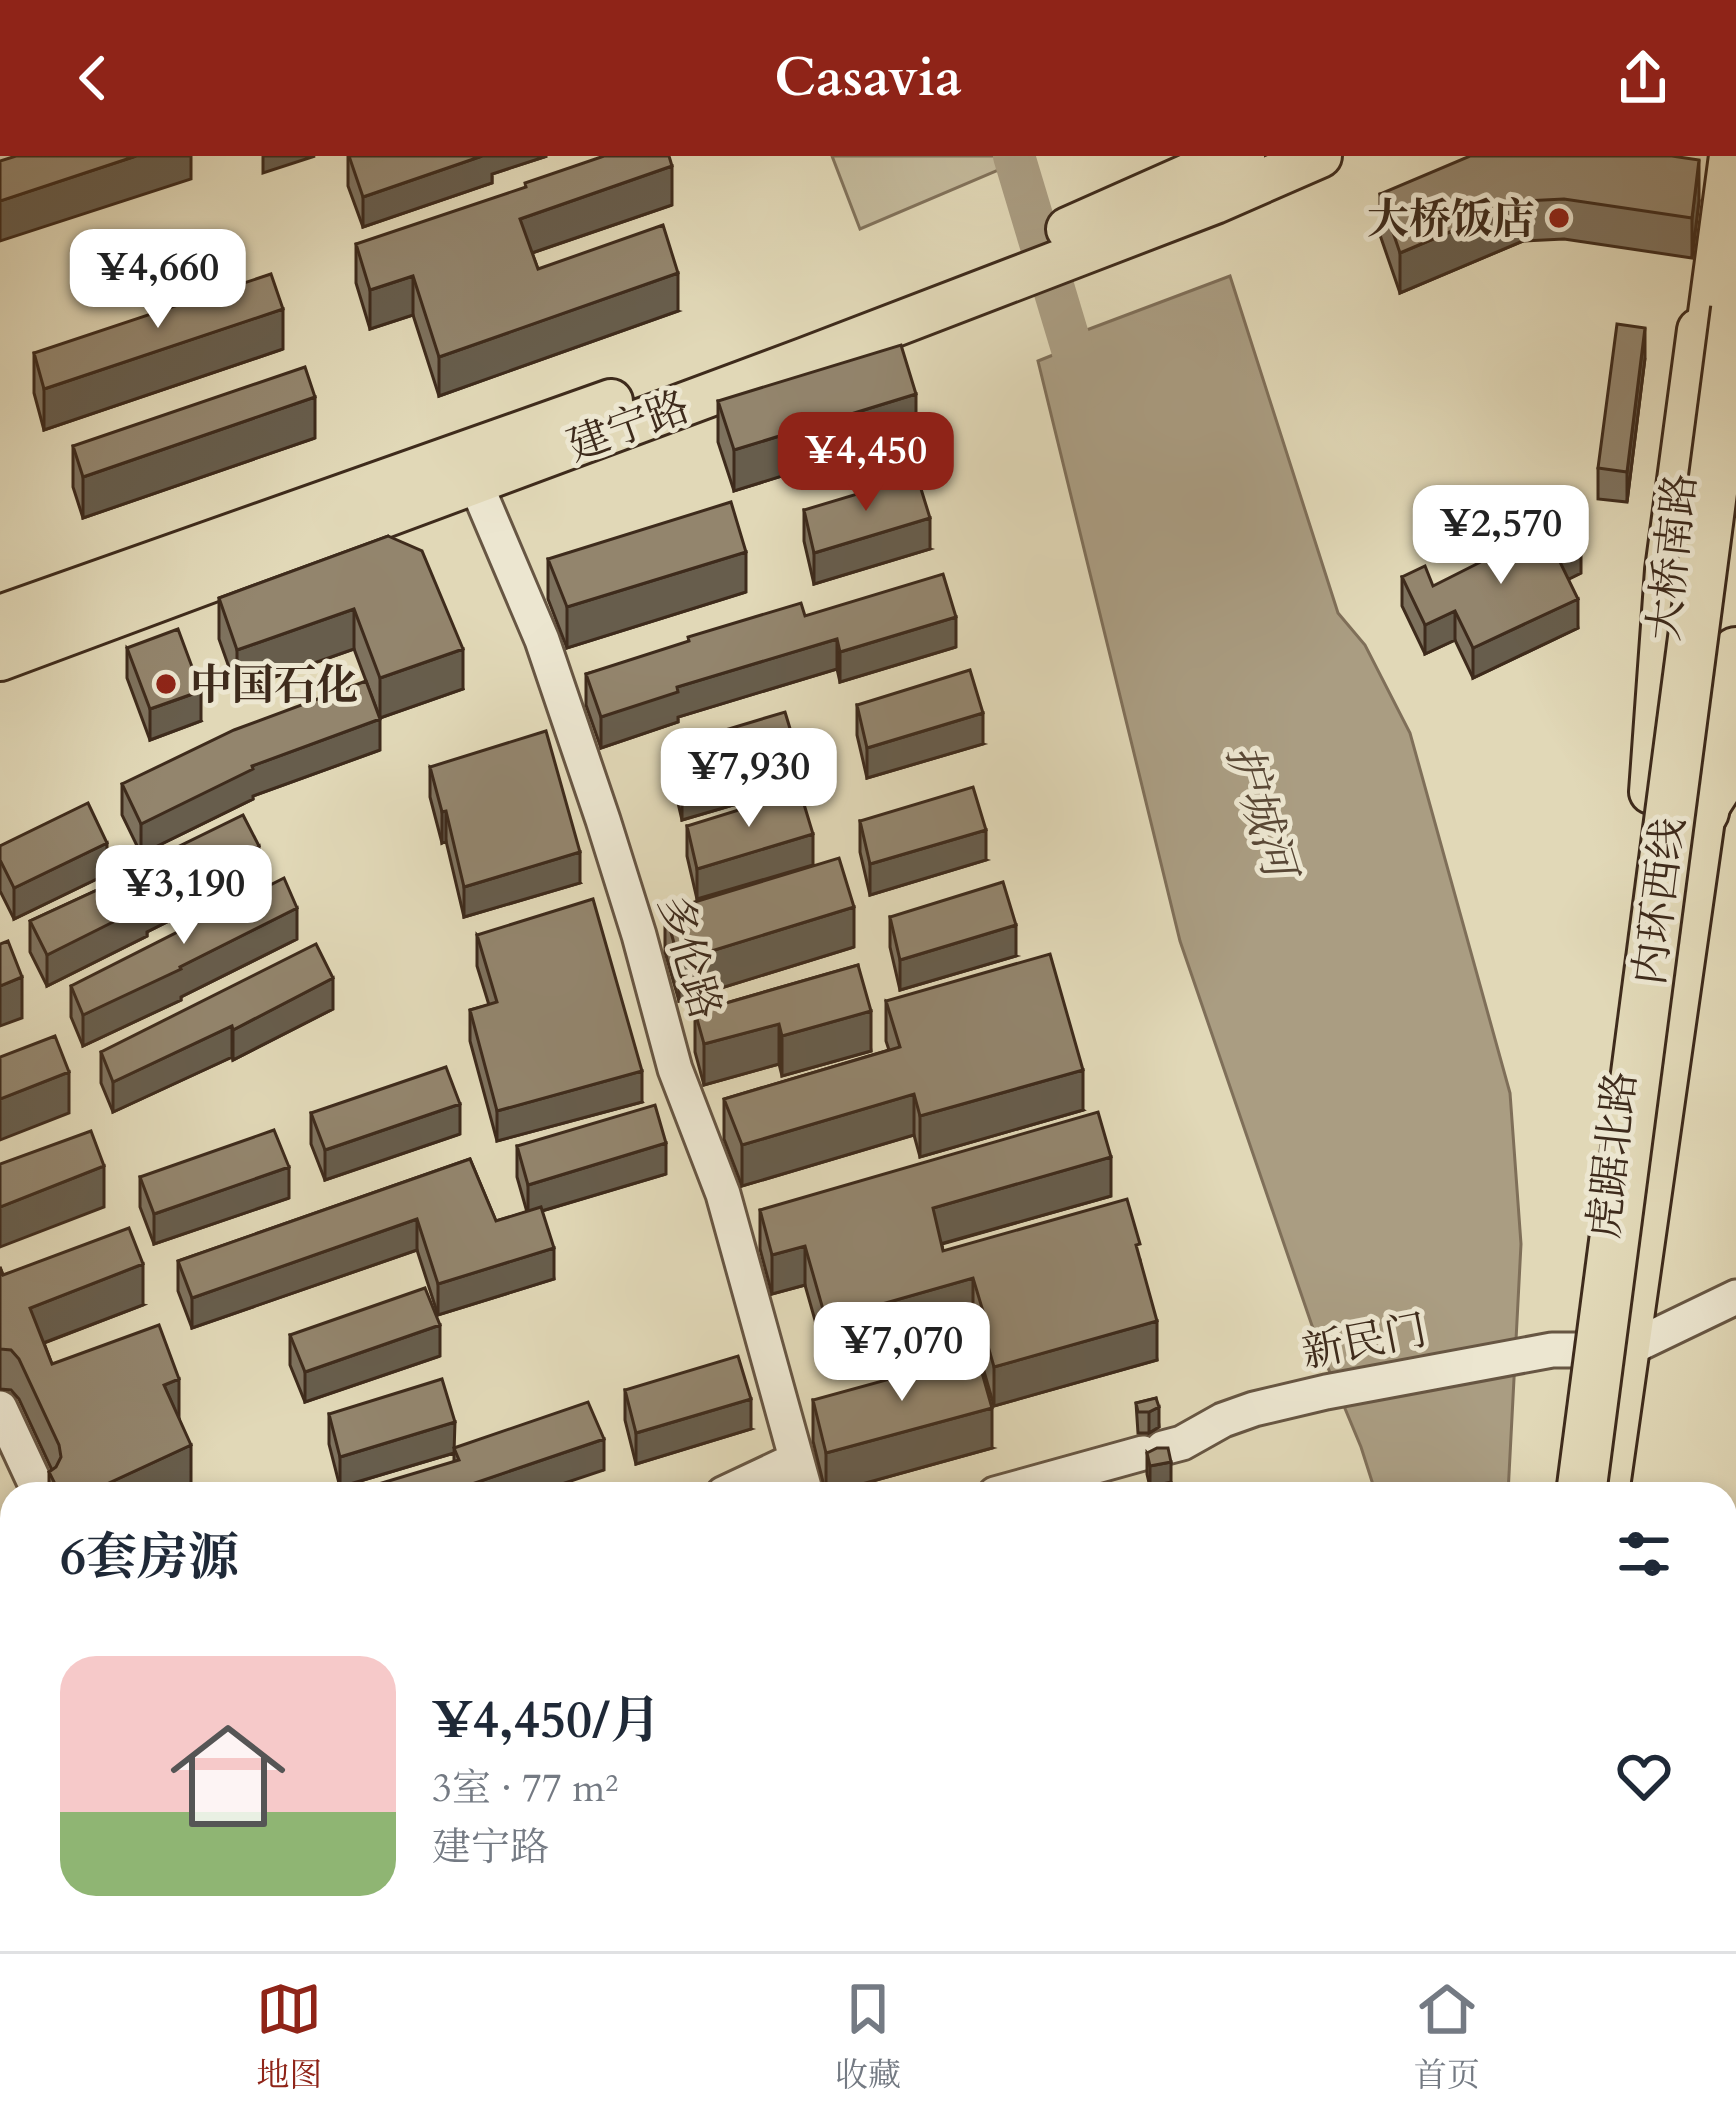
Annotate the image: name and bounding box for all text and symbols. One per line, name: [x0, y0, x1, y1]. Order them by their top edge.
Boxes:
text: Casavia: [774, 42, 962, 115]
icon: back: [60, 45, 126, 111]
icon: share: [1610, 45, 1676, 111]
place label: 大桥饭店: [1367, 191, 1535, 248]
marker: 大桥饭店: [1546, 205, 1572, 231]
pin: ¥4,660: [60, 229, 256, 331]
text: ¥4,660: [97, 241, 219, 294]
street label: 建宁路: [560, 378, 697, 475]
pin: ¥4,450: [768, 412, 964, 514]
text: ¥4,450: [805, 424, 927, 477]
street label: 大桥南路: [1635, 471, 1710, 644]
pin: ¥2,570: [1403, 485, 1599, 587]
text: ¥2,570: [1440, 497, 1562, 550]
place label: 中国石化: [190, 657, 358, 714]
marker: 中国石化: [153, 671, 179, 697]
pin: ¥7,930: [651, 728, 847, 830]
water label: 护城河: [1212, 737, 1312, 891]
text: ¥7,930: [688, 740, 810, 793]
street label: 内环西线: [1621, 814, 1698, 988]
pin: ¥3,190: [86, 845, 282, 947]
text: ¥3,190: [123, 857, 245, 910]
street label: 多伦路: [645, 889, 734, 1026]
street label: 虎踞北路: [1575, 1069, 1650, 1242]
street label: 新民门: [1297, 1301, 1432, 1381]
pin: ¥7,070: [804, 1302, 1000, 1404]
text: ¥7,070: [841, 1314, 963, 1367]
icon: filters: [1611, 1521, 1677, 1587]
text: 6套房源: [60, 1523, 239, 1593]
text: ¥4,450/月: [432, 1686, 661, 1756]
icon: home: [156, 1704, 300, 1848]
icon: heart: [1611, 1743, 1677, 1809]
text: 3室 · 77 m²: [432, 1762, 618, 1815]
text: 建宁路: [432, 1821, 549, 1874]
tab: 地图: [256, 1976, 322, 2098]
tab: 收藏: [835, 1976, 901, 2098]
tab: 首页: [1414, 1976, 1480, 2098]

